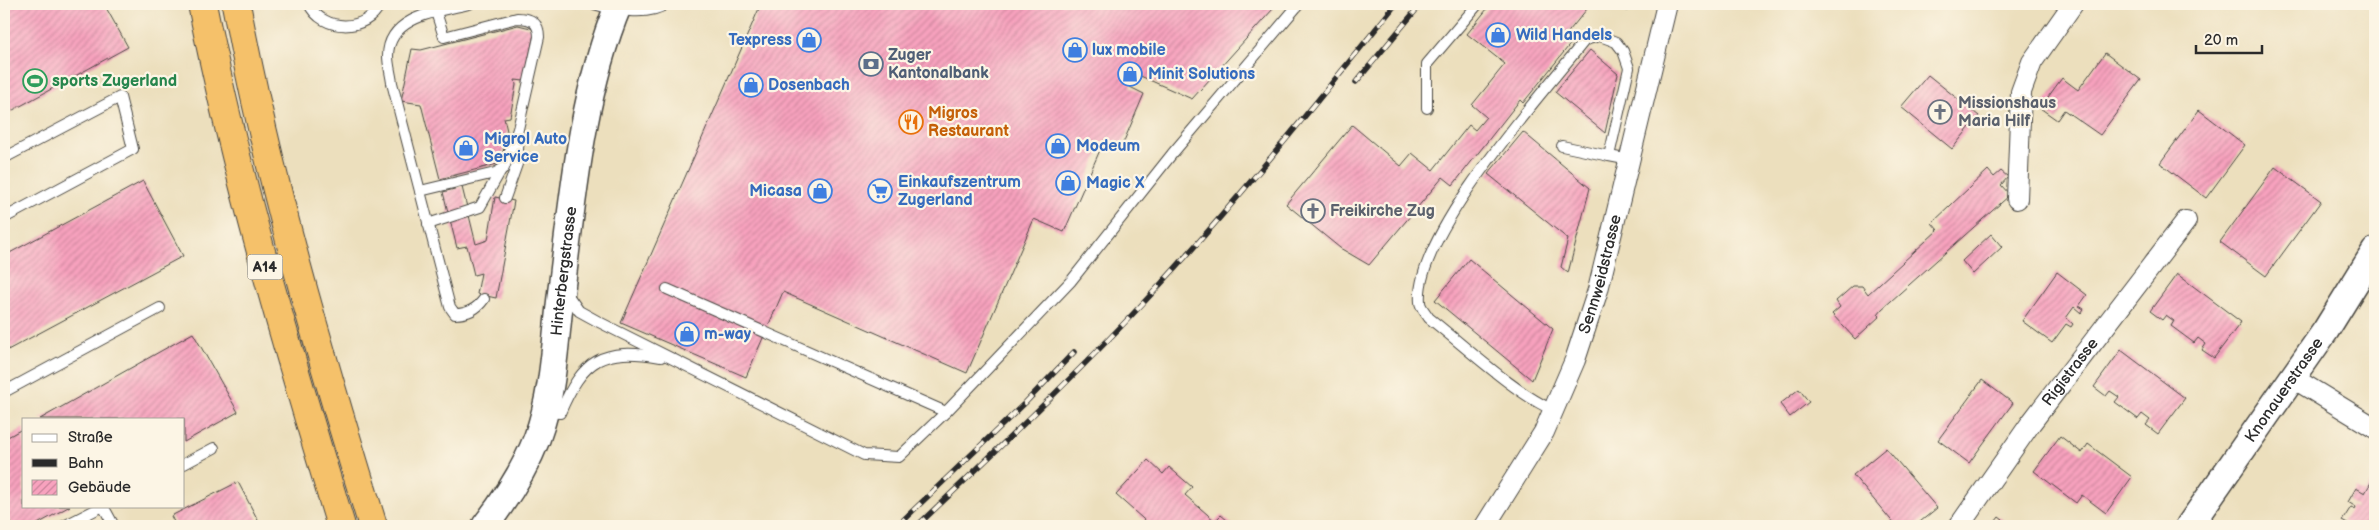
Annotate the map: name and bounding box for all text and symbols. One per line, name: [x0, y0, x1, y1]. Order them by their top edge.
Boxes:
shop icon: Wild Handels: [1485, 22, 1511, 48]
scale bar: [2196, 22, 2263, 54]
place label: Wild Handels: [1516, 26, 1612, 45]
shop icon: Texpress: [796, 27, 822, 53]
place label: Texpress: [728, 31, 792, 50]
text: 20 m: [2204, 31, 2238, 50]
shop icon: lux mobile: [1062, 37, 1088, 63]
place label: lux mobile: [1092, 41, 1166, 60]
place label: Zuger Kantonalbank: [888, 46, 989, 83]
bank icon: Zuger Kantonalbank: [858, 51, 884, 77]
shop icon: Minit Solutions: [1117, 61, 1143, 87]
place label: Minit Solutions: [1148, 65, 1255, 84]
sports icon: sports Zugerland: [22, 68, 48, 94]
place label: sports Zugerland: [52, 72, 177, 91]
shop icon: Dosenbach: [738, 72, 764, 98]
place label: Dosenbach: [768, 76, 850, 95]
place label: Missionshaus Maria Hilf: [1958, 94, 2056, 131]
church icon: Missionshaus Maria Hilf: [1927, 99, 1953, 125]
place label: Migros Restaurant: [928, 104, 1009, 141]
restaurant icon: Migros Restaurant: [898, 109, 924, 135]
place label: Migrol Auto Service: [484, 130, 567, 167]
shop icon: Modeum: [1045, 133, 1071, 159]
shop icon: Migrol Auto Service: [453, 135, 479, 161]
place label: Modeum: [1076, 137, 1140, 156]
shop icon: Magic X: [1055, 170, 1081, 196]
place label: Einkaufszentrum Zugerland: [898, 173, 1021, 210]
place label: Magic X: [1086, 174, 1145, 193]
shop icon: Micasa: [807, 178, 833, 204]
supermarket icon: Einkaufszentrum Zugerland: [867, 178, 893, 204]
place label: Micasa: [749, 182, 802, 201]
church icon: Freikirche Zug: [1300, 198, 1326, 224]
place label: Freikirche Zug: [1330, 202, 1435, 221]
street label: Hinterbergstrasse: [547, 205, 581, 337]
street label: Sennweidstrasse: [1575, 212, 1626, 336]
road number: A14: [248, 254, 282, 280]
shop icon: m-way: [674, 321, 700, 347]
place label: m-way: [704, 325, 752, 344]
street label: Knonauerstrasse: [2241, 333, 2328, 446]
street label: Rigistrasse: [2038, 334, 2103, 410]
legend: [22, 418, 185, 508]
text: Straße: [68, 428, 113, 447]
text: Bahn: [68, 454, 104, 473]
text: Gebäude: [68, 478, 131, 497]

